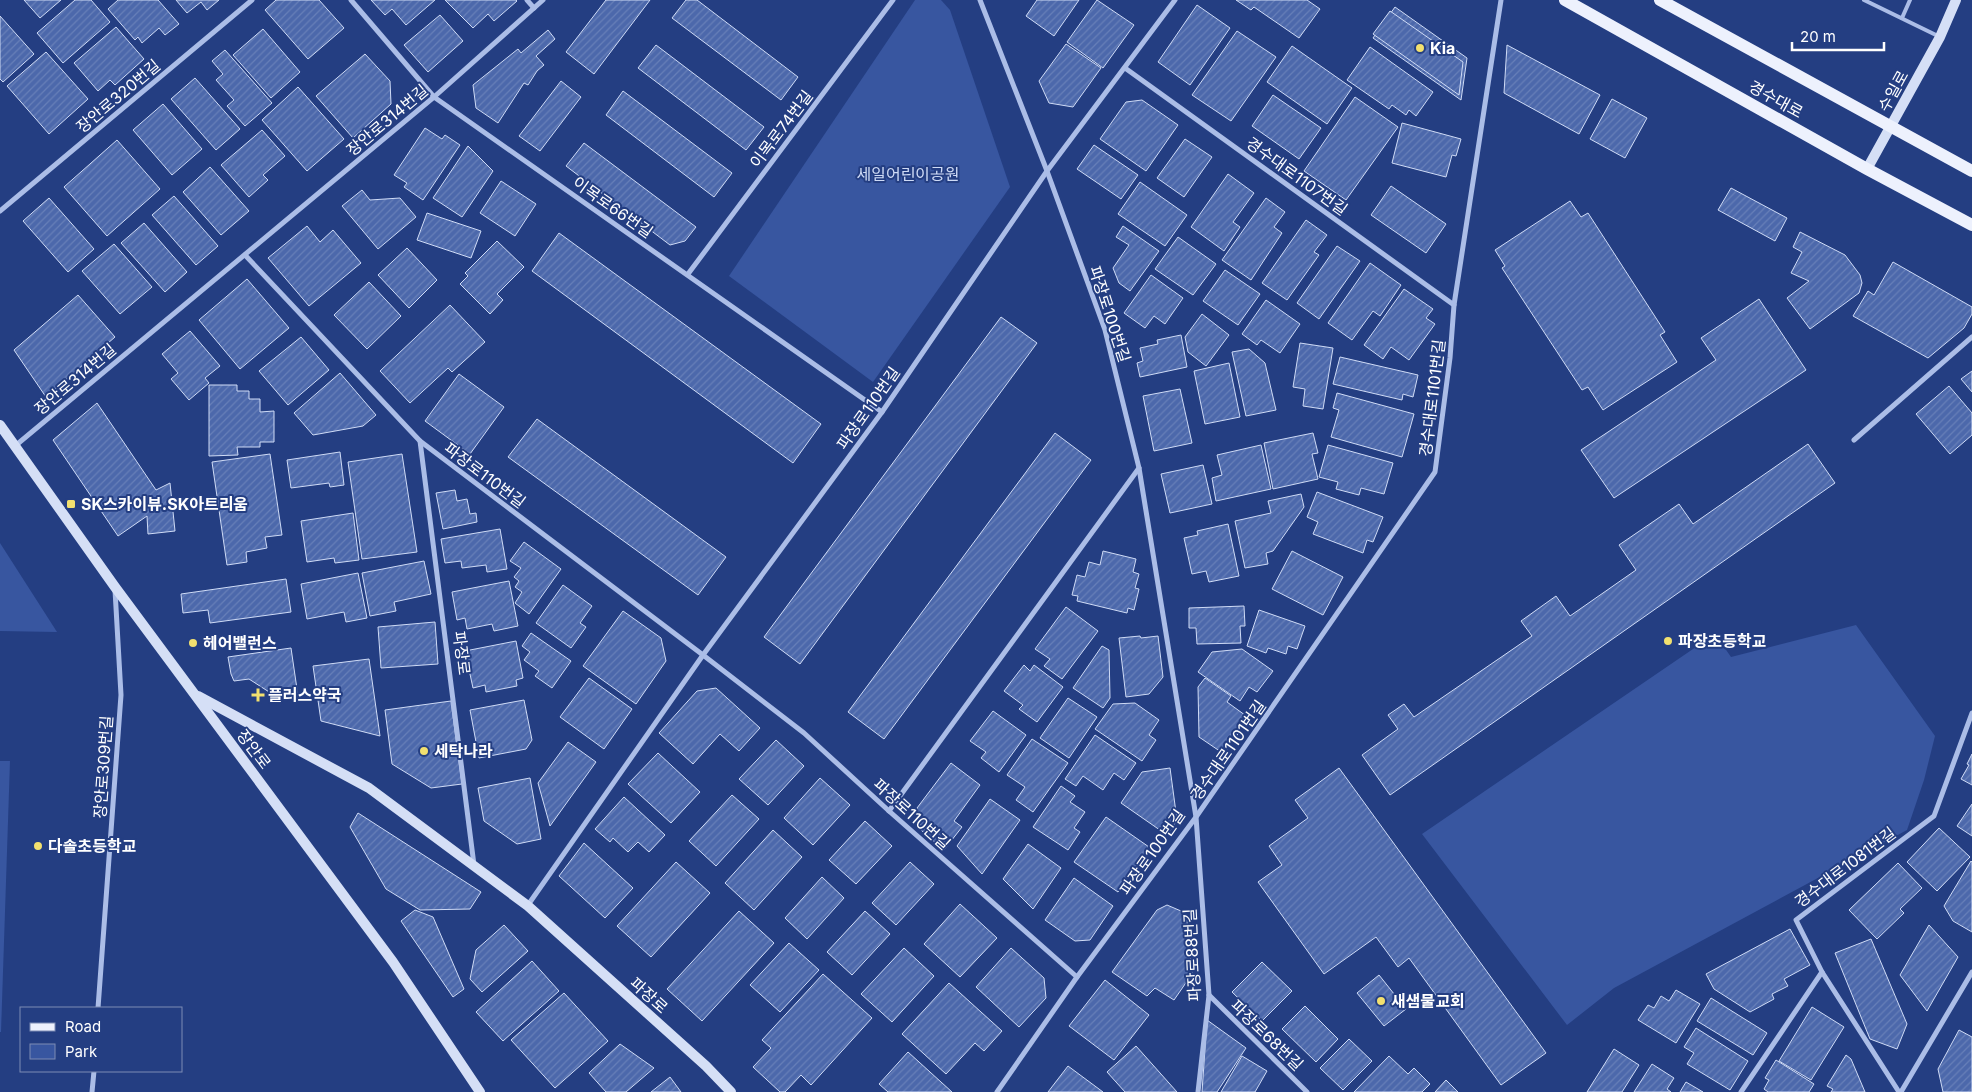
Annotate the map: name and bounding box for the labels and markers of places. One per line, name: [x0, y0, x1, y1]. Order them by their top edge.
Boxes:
place label: Kia: [1430, 38, 1455, 58]
marker: Kia: [1414, 42, 1426, 54]
place label: SK스카이뷰.SK아트리움: [81, 494, 248, 514]
marker: SK스카이뷰.SK아트리움: [65, 498, 77, 510]
place label: 파장초등학교: [1678, 631, 1767, 651]
place label: 헤어밸런스: [203, 633, 277, 653]
marker: 파장초등학교: [1662, 635, 1674, 647]
marker: 헤어밸런스: [187, 637, 199, 649]
place label: 플러스약국: [268, 685, 342, 705]
marker: 플러스약국: [252, 689, 264, 701]
place label: 세탁나라: [434, 741, 493, 761]
marker: 세탁나라: [418, 745, 430, 757]
place label: 다솔초등학교: [48, 836, 137, 856]
marker: 다솔초등학교: [32, 840, 44, 852]
place label: 새샘물교회: [1391, 991, 1465, 1011]
marker: 새샘물교회: [1375, 995, 1387, 1007]

